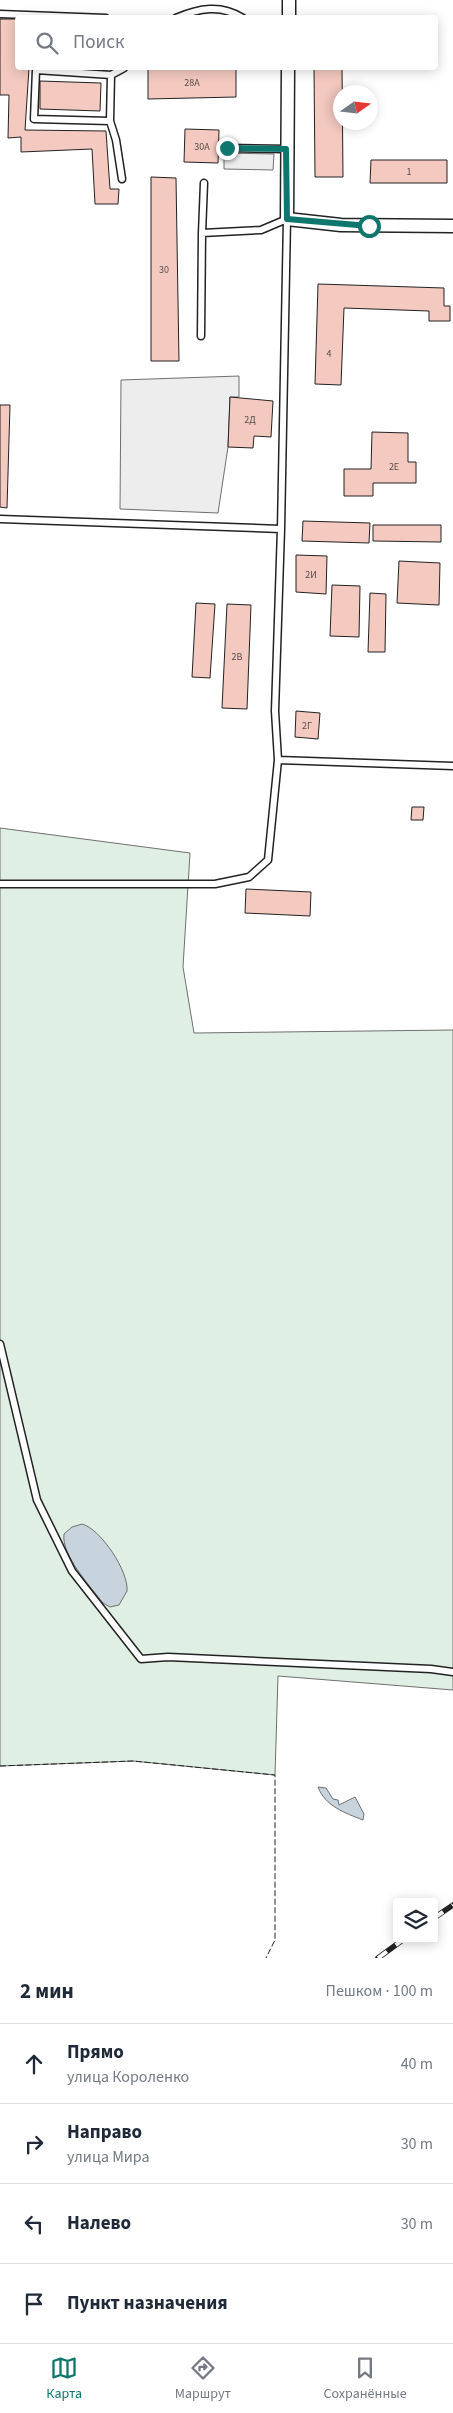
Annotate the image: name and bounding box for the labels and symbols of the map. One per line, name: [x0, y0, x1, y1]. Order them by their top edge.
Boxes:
house number: 28А: [184, 76, 200, 90]
north arrow: [333, 85, 378, 130]
route end: [216, 137, 239, 160]
house number: 30А: [194, 140, 210, 154]
house number: 1: [407, 165, 412, 179]
route start: [358, 215, 381, 238]
house number: 30: [159, 263, 169, 277]
house number: 4: [327, 347, 332, 361]
house number: 2Д: [244, 413, 256, 427]
house number: 2Е: [389, 460, 399, 474]
house number: 2И: [305, 568, 317, 582]
house number: 2В: [232, 650, 243, 664]
house number: 2Г: [302, 719, 312, 733]

